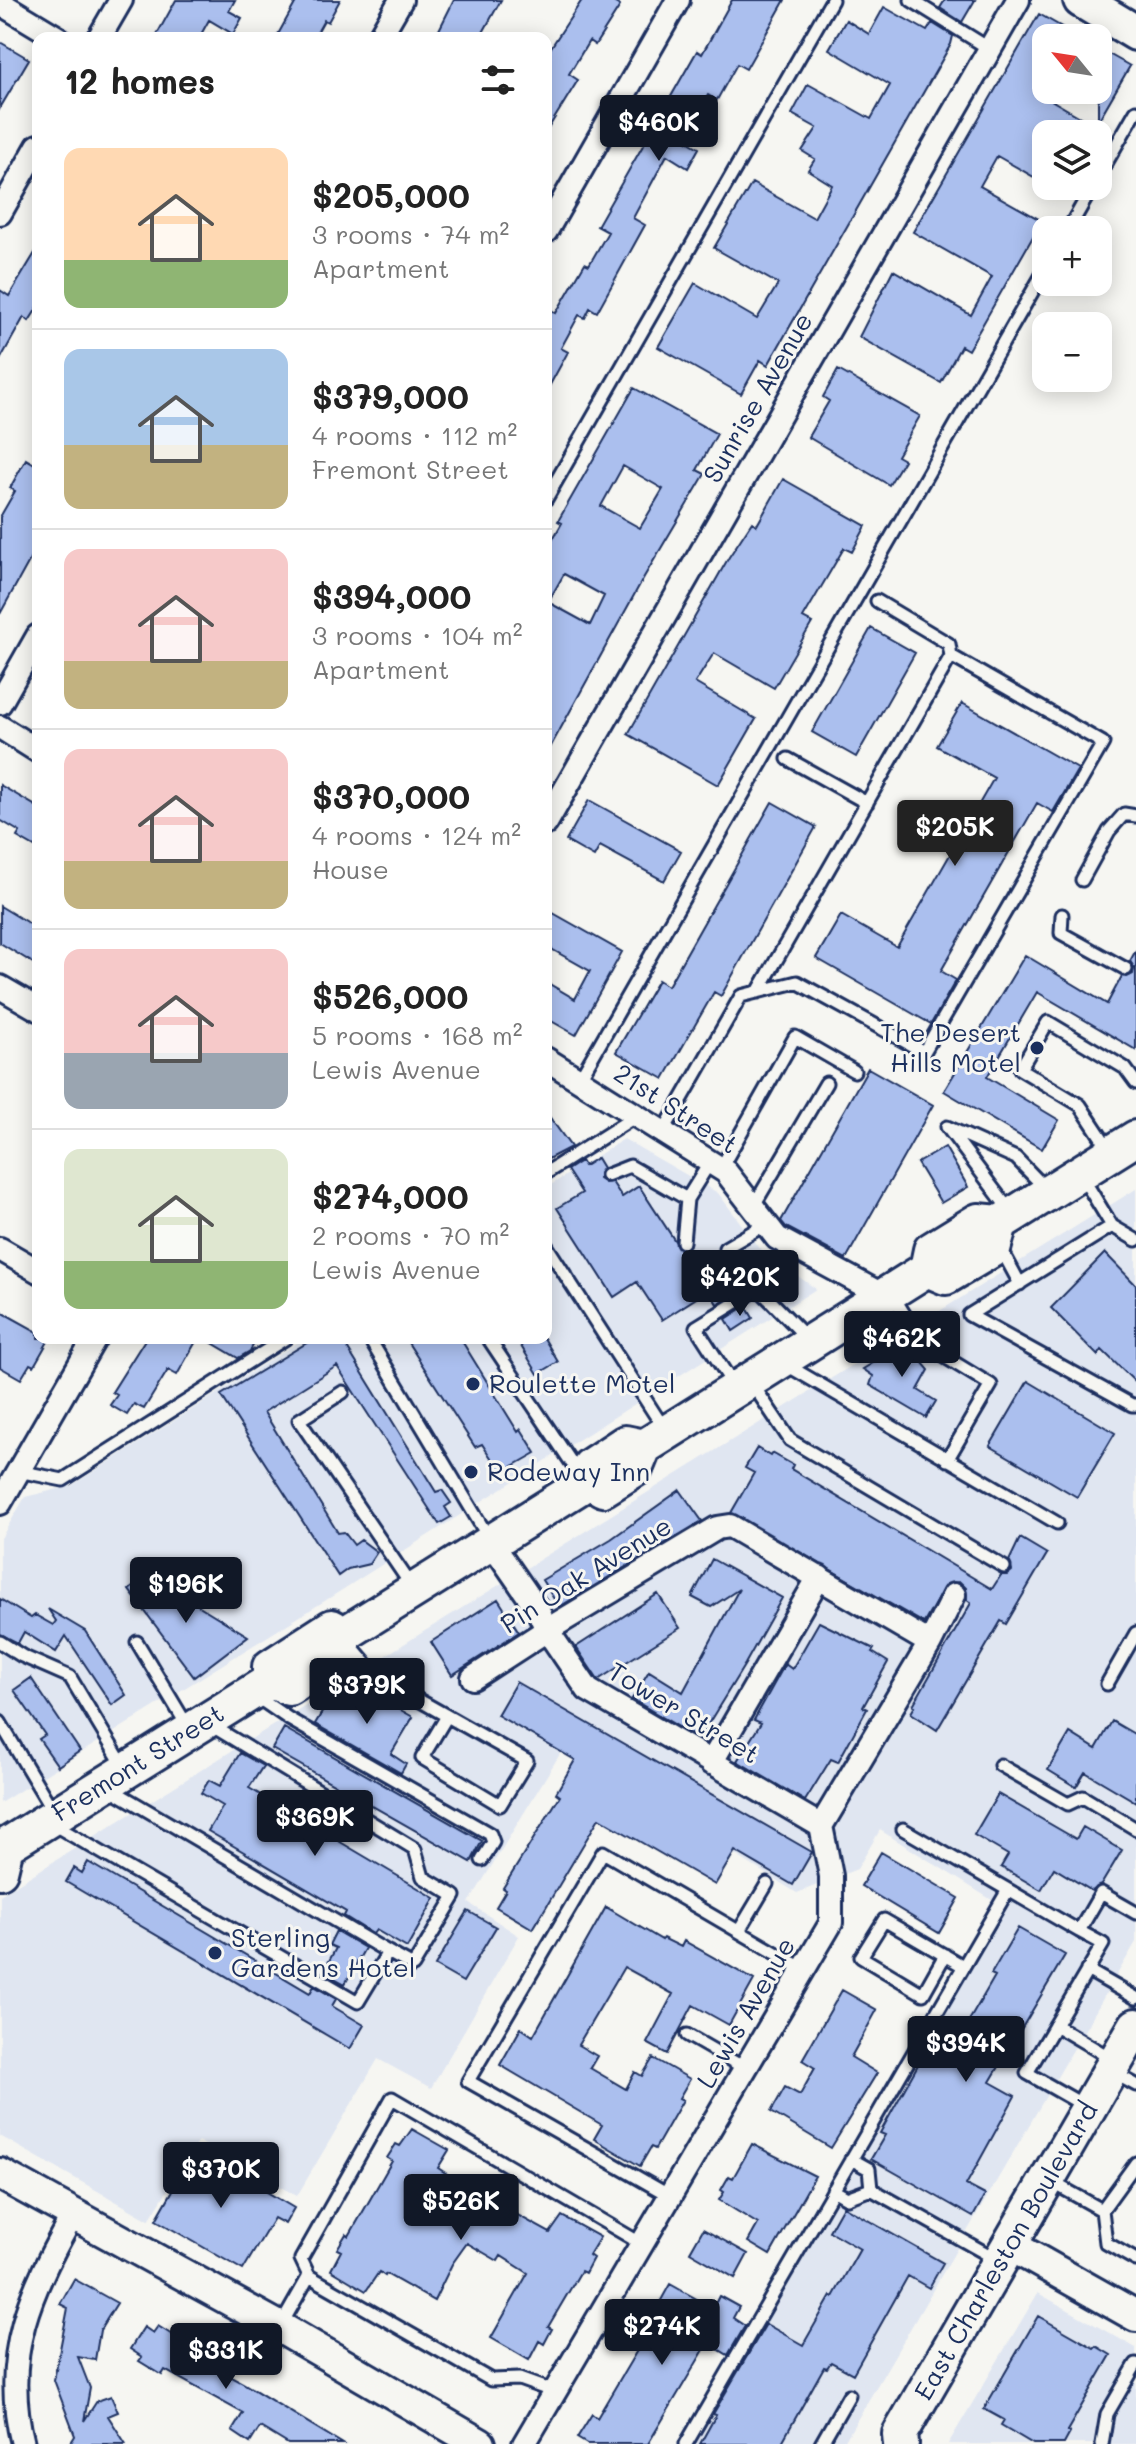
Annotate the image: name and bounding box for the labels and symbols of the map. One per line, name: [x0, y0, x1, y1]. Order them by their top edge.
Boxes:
north arrow: [1032, 24, 1112, 104]
pin: $460K: [603, 95, 715, 163]
street label: Sunrise Avenue: [695, 306, 820, 489]
pin: $205K: [899, 800, 1011, 868]
place label: The Desert Hills Motel: [880, 1015, 1021, 1079]
marker: The Desert Hills Motel: [1028, 1039, 1046, 1057]
street label: 21st Street: [608, 1055, 745, 1161]
pin: $420K: [684, 1250, 796, 1318]
pin: $462K: [846, 1311, 958, 1379]
place label: Roulette Motel: [489, 1366, 675, 1400]
marker: Roulette Motel: [464, 1375, 482, 1393]
place label: Rodeway Inn: [487, 1454, 650, 1488]
marker: Rodeway Inn: [462, 1463, 480, 1481]
street label: Pin Oak Avenue: [494, 1508, 677, 1640]
pin: $196K: [130, 1557, 242, 1625]
street label: Tower Street: [603, 1654, 766, 1771]
pin: $379K: [311, 1658, 423, 1726]
street label: Fremont Street: [45, 1696, 230, 1829]
pin: $369K: [259, 1790, 371, 1858]
place label: Sterling Gardens Hotel: [231, 1920, 415, 1984]
street label: Lewis Avenue: [688, 1931, 802, 2094]
marker: Sterling Gardens Hotel: [206, 1944, 224, 1962]
pin: $394K: [910, 2016, 1022, 2084]
street label: East Charleston Boulevard: [906, 2095, 1105, 2406]
pin: $370K: [165, 2142, 277, 2210]
pin: $526K: [405, 2174, 517, 2242]
pin: $274K: [606, 2299, 718, 2367]
pin: $331K: [170, 2323, 282, 2391]

